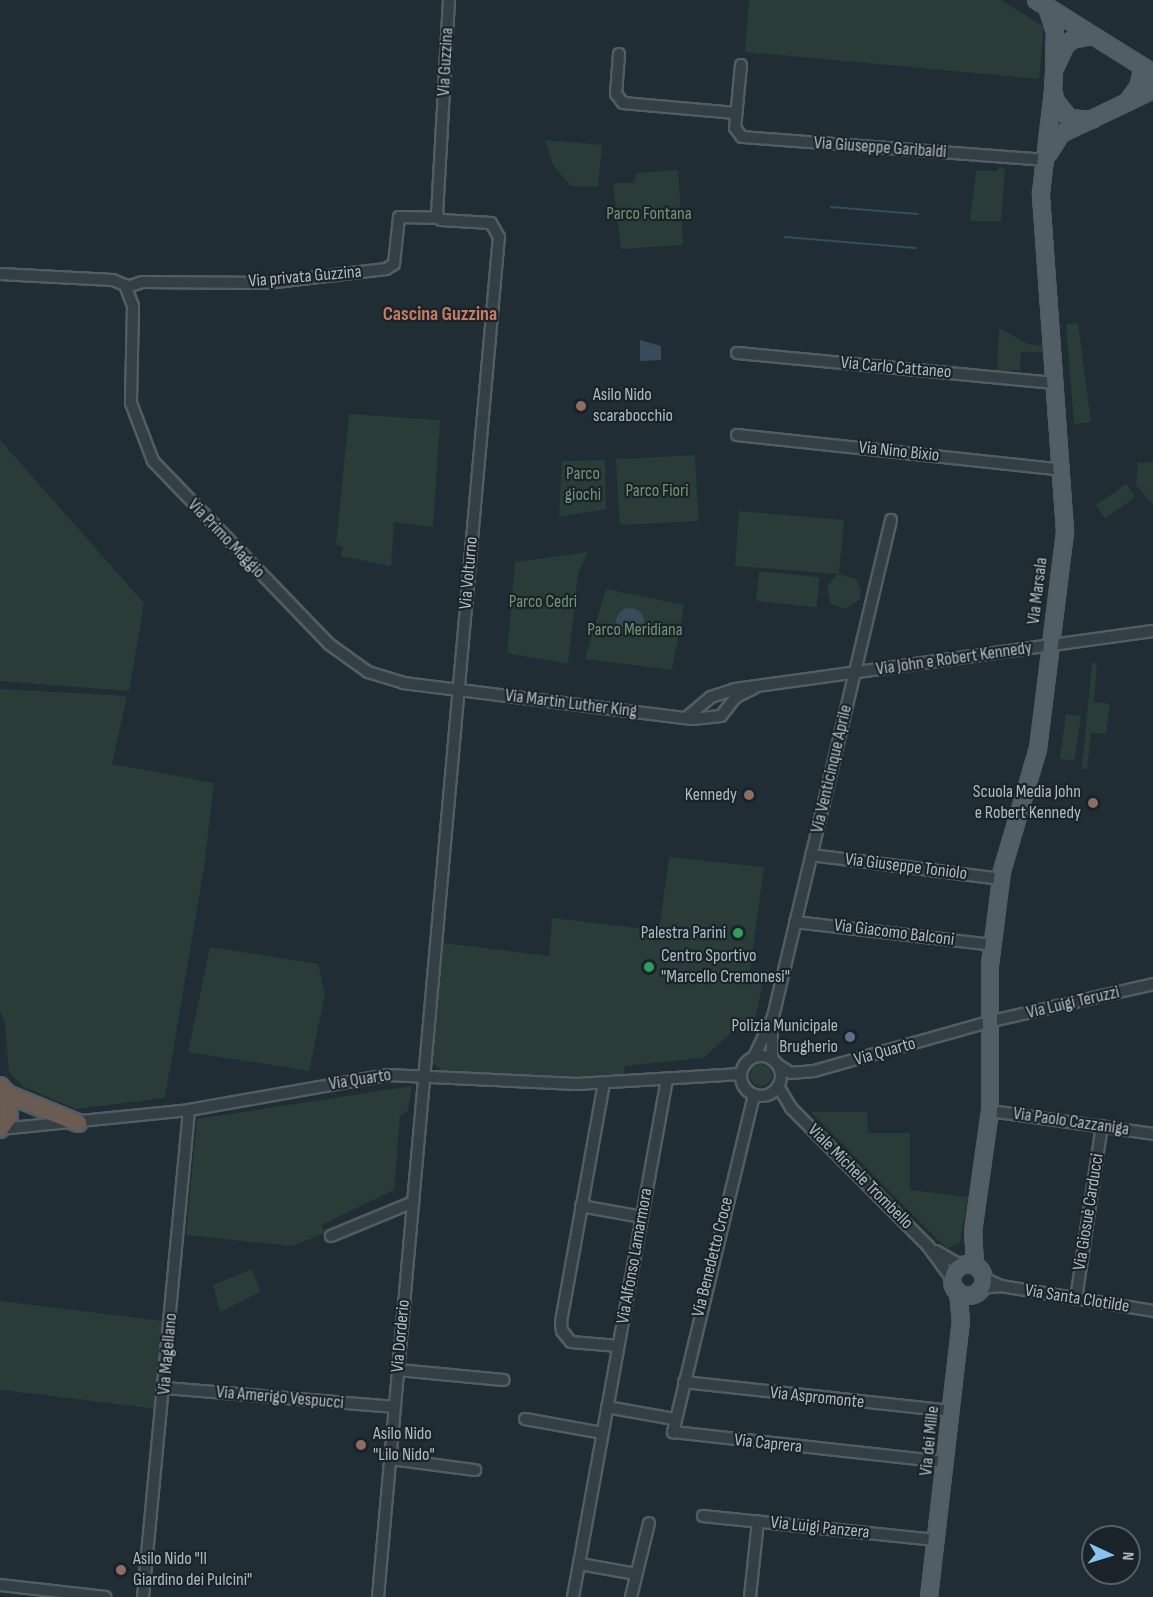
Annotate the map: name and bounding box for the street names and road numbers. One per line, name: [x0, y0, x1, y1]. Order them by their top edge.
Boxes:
street label: Via Guzzina: [433, 27, 459, 97]
street label: Via Giuseppe Garibaldi: [813, 133, 947, 163]
street label: Via privata Guzzina: [248, 261, 362, 293]
street label: Via Carlo Cattaneo: [840, 352, 952, 384]
street label: Via Nino Bixio: [858, 437, 940, 467]
street label: Via Primo Maggio: [183, 495, 269, 583]
street label: Via Volturno: [455, 536, 483, 610]
street label: Via Marsala: [1023, 556, 1053, 626]
street label: Via John e Robert Kennedy: [875, 637, 1033, 681]
street label: Via Martin Luther King: [504, 685, 638, 723]
street label: Via Venticinque Aprile: [807, 703, 857, 835]
street label: Via Giuseppe Toniolo: [844, 849, 968, 885]
street label: Via Giacomo Balconi: [833, 915, 955, 951]
street label: Via Luigi Teruzzi: [1025, 982, 1121, 1024]
street label: Via Quarto: [852, 1033, 918, 1071]
street label: Via Quarto: [327, 1064, 393, 1096]
street label: Via Paolo Cazzaniga: [1012, 1103, 1130, 1141]
street label: Viale Michele Trombello: [803, 1120, 917, 1234]
street label: Via Giosuè Carducci: [1069, 1152, 1109, 1272]
street label: Via Alfonso Lamarmora: [612, 1186, 658, 1326]
street label: Via Benedetto Croce: [688, 1195, 738, 1319]
street label: Via Santa Clotilde: [1023, 1280, 1131, 1318]
street label: Via Dorderio: [387, 1299, 415, 1373]
street label: Via Magellano: [154, 1312, 182, 1396]
street label: Via Amerigo Vespucci: [215, 1382, 345, 1414]
street label: Via Aspromonte: [769, 1382, 865, 1414]
street label: Via dei Mille: [916, 1405, 944, 1477]
street label: Via Caprera: [733, 1430, 803, 1458]
street label: Via Luigi Panzera: [769, 1512, 871, 1544]

